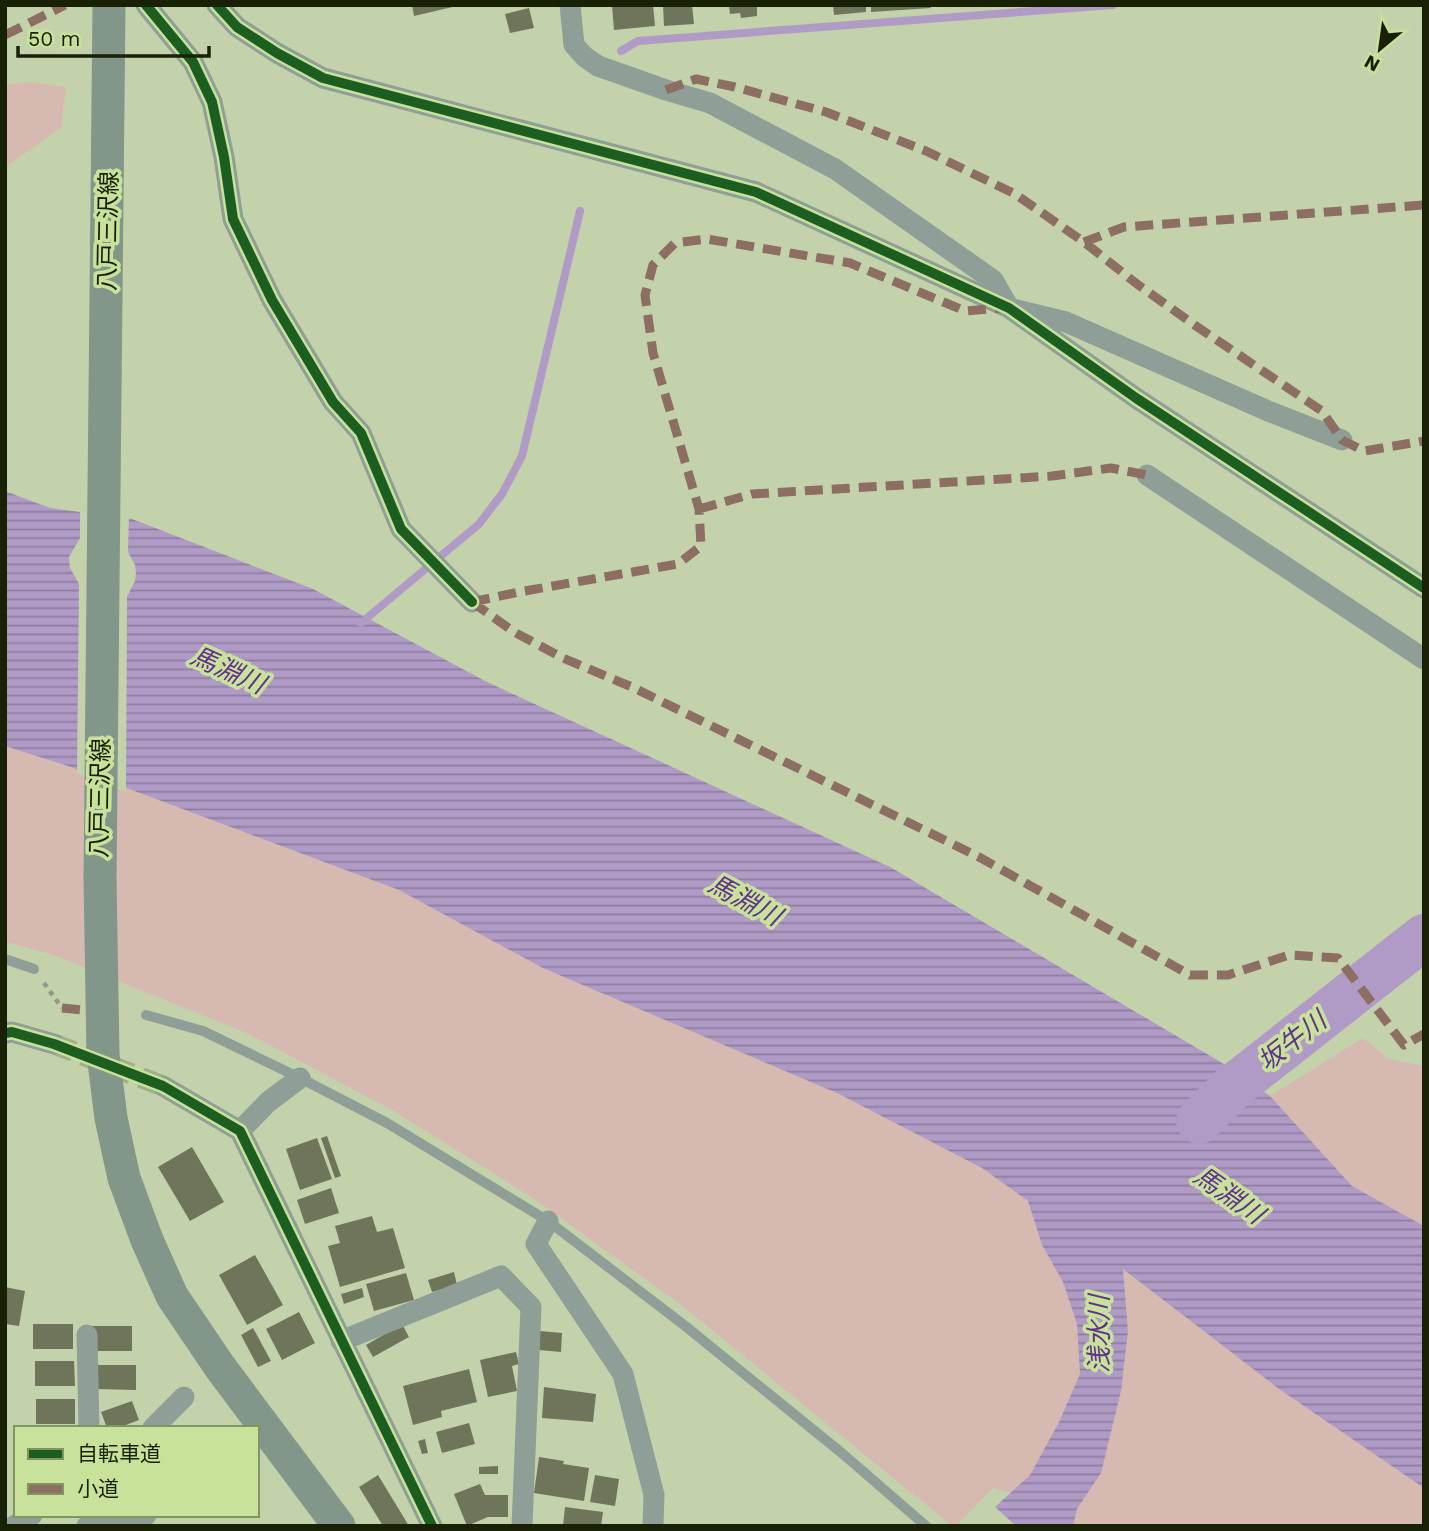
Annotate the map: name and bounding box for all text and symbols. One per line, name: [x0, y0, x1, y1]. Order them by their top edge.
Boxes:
scale bar: [18, 14, 208, 58]
north arrow: [1345, 14, 1415, 84]
text: 50 m: [28, 26, 80, 51]
text: N: [1360, 50, 1384, 77]
street label: 八戸三沢線: [93, 171, 123, 291]
water label: 馬淵川: [186, 640, 272, 701]
street label: 八戸三沢線: [85, 738, 115, 858]
water label: 馬淵川: [704, 868, 789, 933]
water label: 坂牛川: [1252, 1003, 1334, 1077]
water label: 馬淵川: [1188, 1160, 1272, 1231]
water label: 浅水川: [1084, 1292, 1114, 1373]
legend: [14, 1426, 259, 1517]
text: 自転車道: [77, 1441, 161, 1466]
text: 小道: [77, 1476, 119, 1501]

